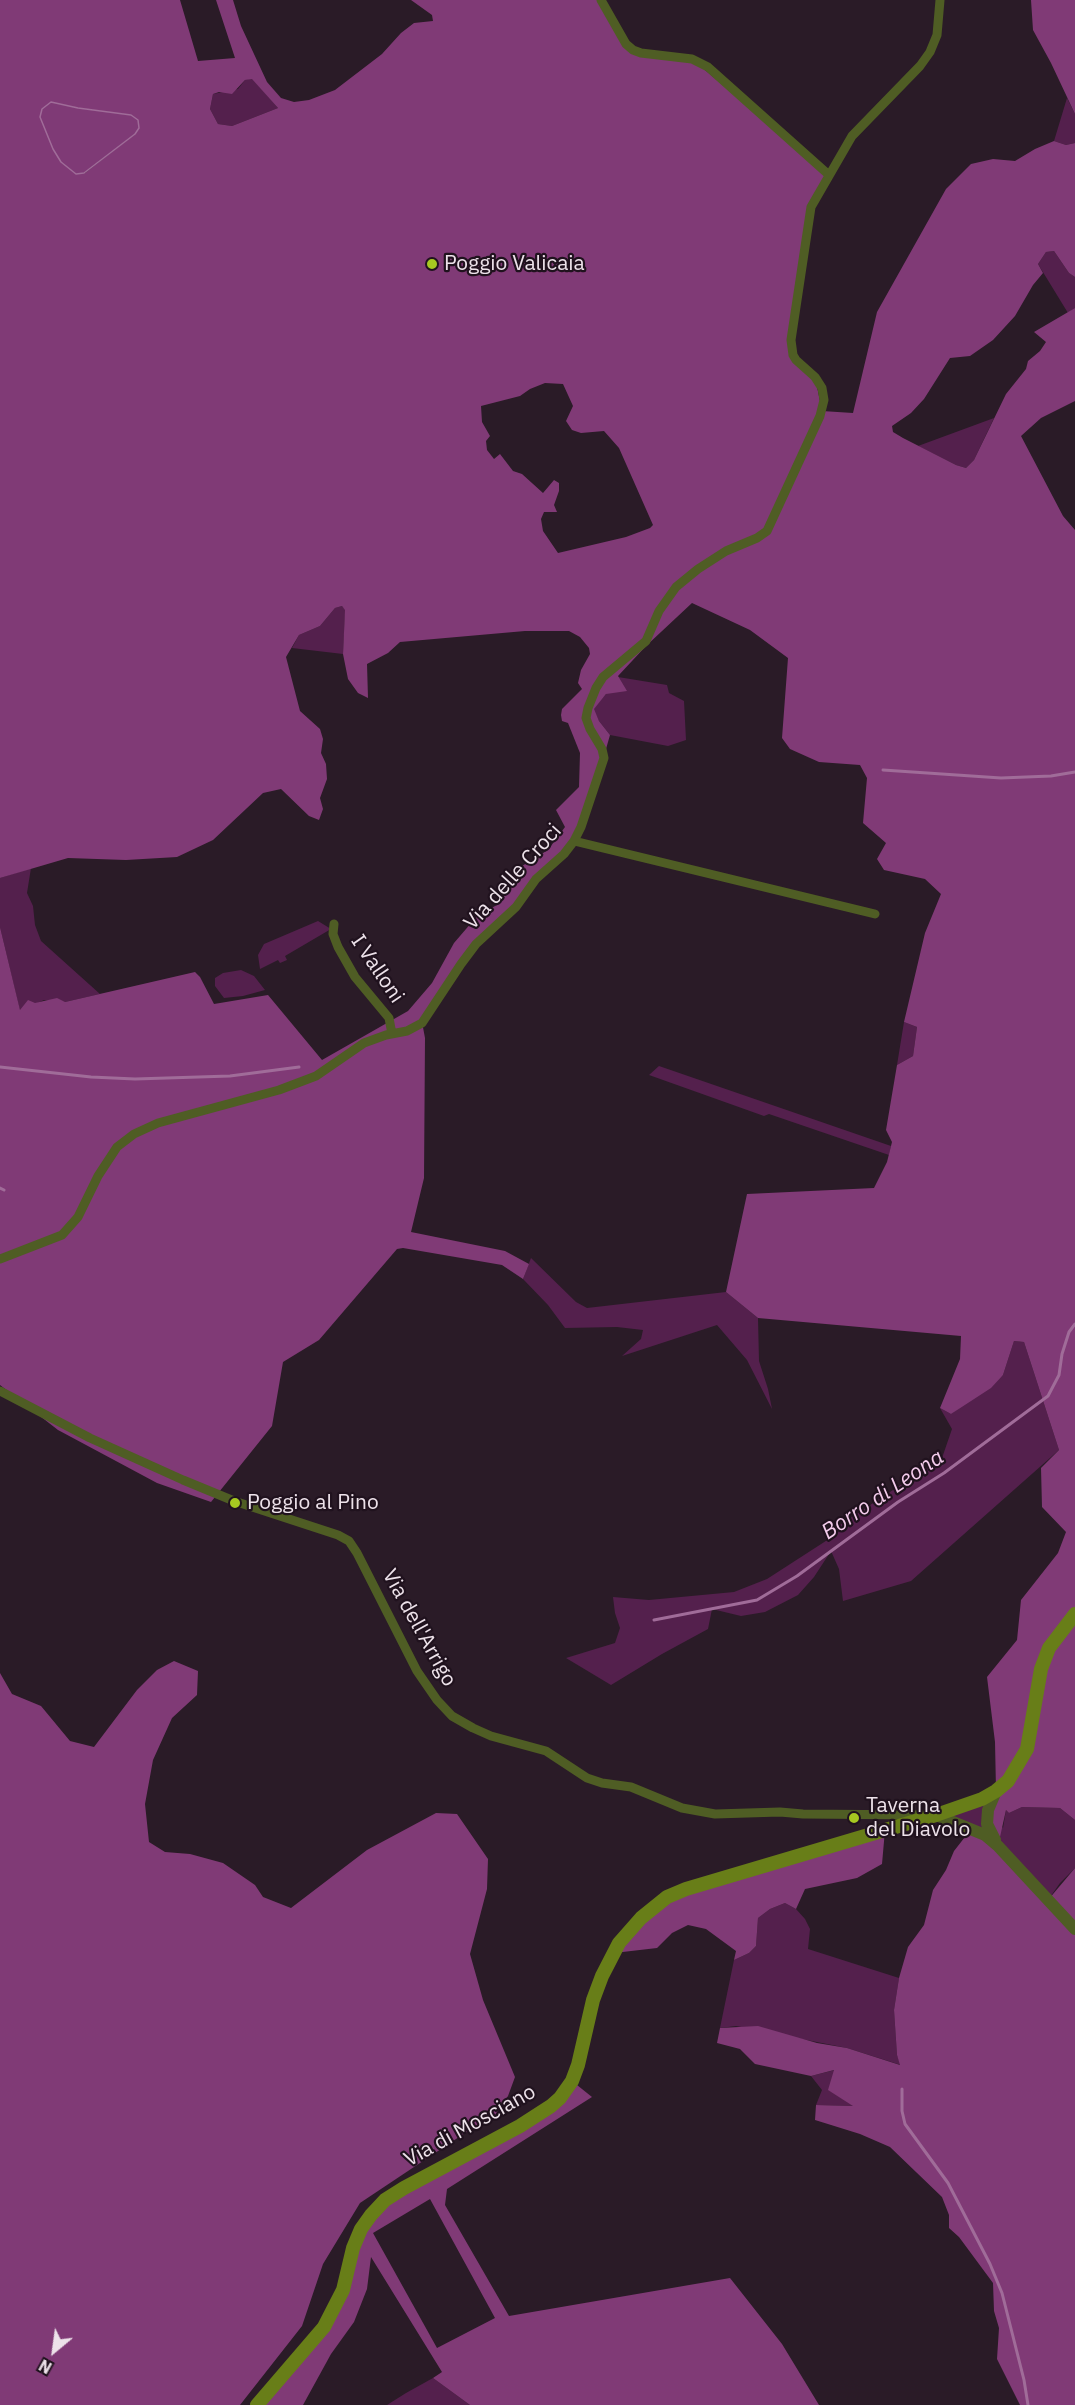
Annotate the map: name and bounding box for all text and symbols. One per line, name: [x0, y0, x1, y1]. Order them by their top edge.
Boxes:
place label: Poggio Valicaia: [444, 251, 585, 277]
marker: Poggio Valicaia: [425, 257, 439, 271]
street label: Via delle Croci: [459, 819, 567, 935]
street label: I Valloni: [345, 930, 409, 1008]
water label: Borro di Leona: [817, 1444, 949, 1546]
place label: Poggio al Pino: [247, 1490, 379, 1516]
marker: Poggio al Pino: [228, 1496, 242, 1510]
street label: Via dell'Arrigo: [376, 1565, 462, 1691]
place label: Taverna del Diavolo: [866, 1793, 970, 1843]
marker: Taverna del Diavolo: [847, 1811, 861, 1825]
street label: Via di Mosciano: [400, 2080, 540, 2172]
north arrow: [24, 2321, 84, 2381]
text: N: [35, 2355, 55, 2378]

